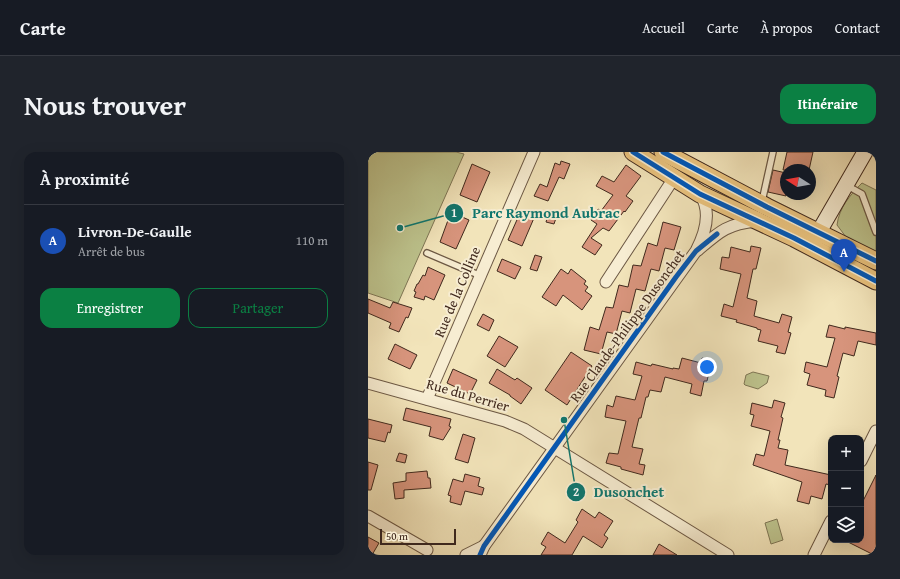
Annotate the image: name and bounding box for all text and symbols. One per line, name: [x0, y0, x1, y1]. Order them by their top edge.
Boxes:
text: Carte: [20, 14, 66, 42]
text: Accueil: [642, 18, 685, 38]
text: Carte: [707, 18, 739, 38]
text: À propos: [761, 18, 813, 38]
text: Contact: [835, 18, 880, 38]
text: Nous trouver: [24, 84, 186, 125]
button: Itinéraire: [780, 84, 876, 124]
north arrow: [780, 164, 816, 200]
text: À proximité: [40, 166, 129, 191]
callout: Parc Raymond Aubrac: [444, 200, 627, 227]
text: Parc Raymond Aubrac: [472, 202, 620, 223]
text: 1: [451, 204, 457, 221]
text: Livron-De-Gaulle: [78, 221, 192, 242]
text: A: [49, 231, 57, 250]
text: 110 m: [296, 231, 328, 250]
pin: A: [831, 239, 857, 272]
text: Arrêt de bus: [78, 242, 145, 261]
street label: Rue de la Colline: [429, 243, 485, 341]
street label: Rue Claude-Philippe Dusonchet: [565, 246, 689, 406]
button: Enregistrer: [40, 288, 180, 328]
button: Partager: [188, 288, 328, 328]
your location: [697, 357, 717, 377]
street label: Rue du Perrier: [424, 374, 512, 416]
map controls: [828, 435, 864, 543]
button: +: [828, 435, 864, 471]
button: −: [828, 471, 864, 507]
callout: Dusonchet: [566, 478, 672, 505]
text: Dusonchet: [594, 481, 664, 502]
text: 2: [573, 483, 579, 500]
button: layers: [828, 507, 864, 543]
scale bar: [380, 527, 456, 546]
text: 50 m: [386, 528, 408, 544]

